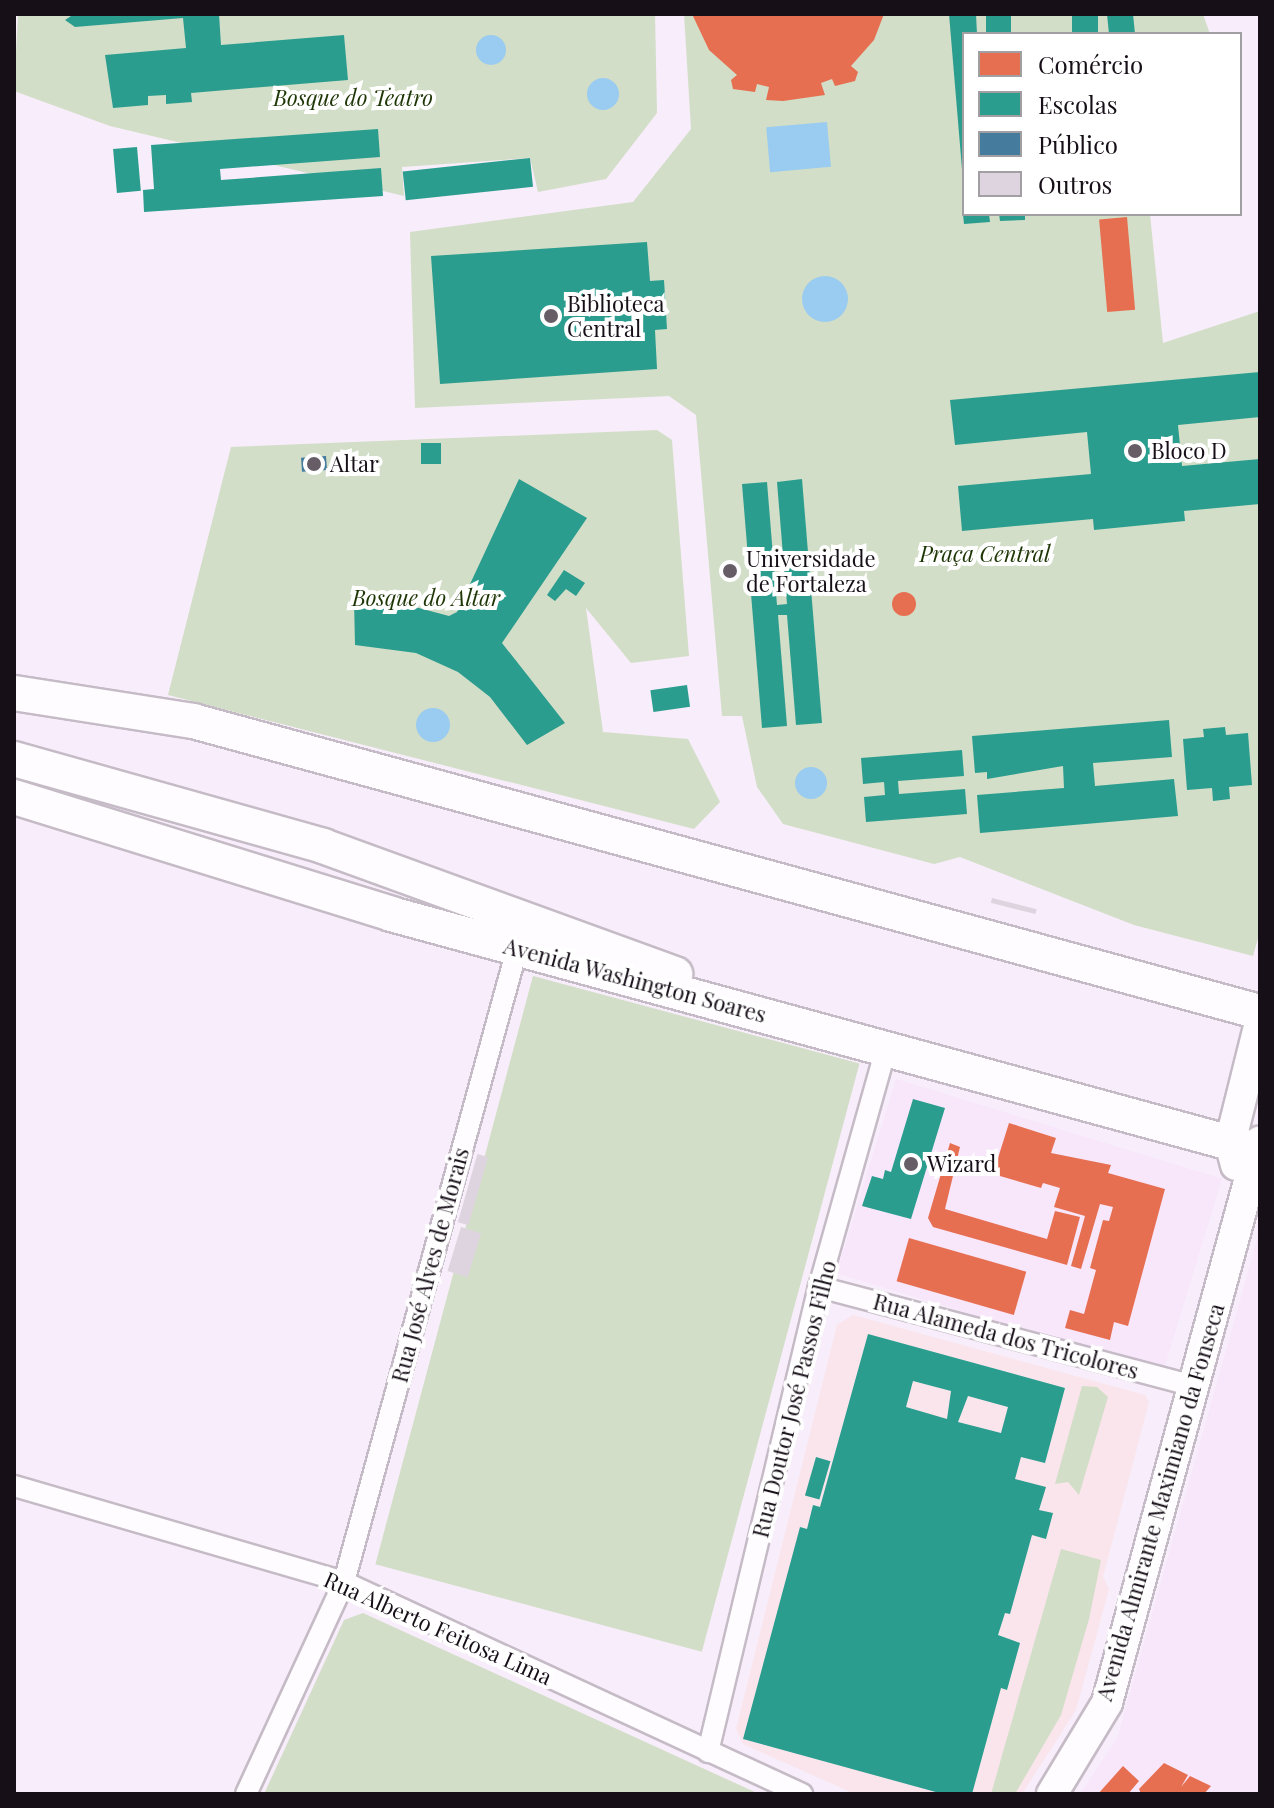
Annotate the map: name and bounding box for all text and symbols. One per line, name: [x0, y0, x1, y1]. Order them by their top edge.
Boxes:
legend: [962, 32, 1242, 216]
text: Comércio: [1038, 48, 1143, 80]
park label: Bosque do Teatro: [273, 85, 433, 111]
text: Escolas: [1038, 88, 1117, 120]
text: Público: [1038, 128, 1118, 160]
text: Outros: [1038, 168, 1112, 200]
place label: Biblioteca Central: [567, 290, 665, 342]
marker: Biblioteca Central: [542, 307, 560, 325]
place label: Bloco D: [1151, 438, 1227, 464]
marker: Bloco D: [1126, 442, 1144, 460]
place label: Altar: [330, 451, 379, 477]
marker: Altar: [305, 455, 323, 473]
park label: Praça Central: [920, 541, 1050, 567]
place label: Universidade de Fortaleza: [746, 545, 876, 596]
marker: Universidade de Fortaleza: [721, 562, 739, 580]
park label: Bosque do Altar: [352, 585, 500, 611]
street label: Avenida Washington Soares: [500, 932, 770, 1028]
street label: Rua José Alves de Morais: [386, 1144, 474, 1386]
place label: Wizard: [927, 1151, 996, 1177]
marker: Wizard: [902, 1155, 920, 1173]
street label: Rua Doutor José Passos Filho: [747, 1257, 841, 1541]
street label: Rua Alameda dos Tricolores: [870, 1288, 1142, 1384]
street label: Avenida Almirante Maximiano da Fonseca: [1090, 1300, 1230, 1704]
street label: Rua Alberto Feitosa Lima: [319, 1566, 557, 1690]

